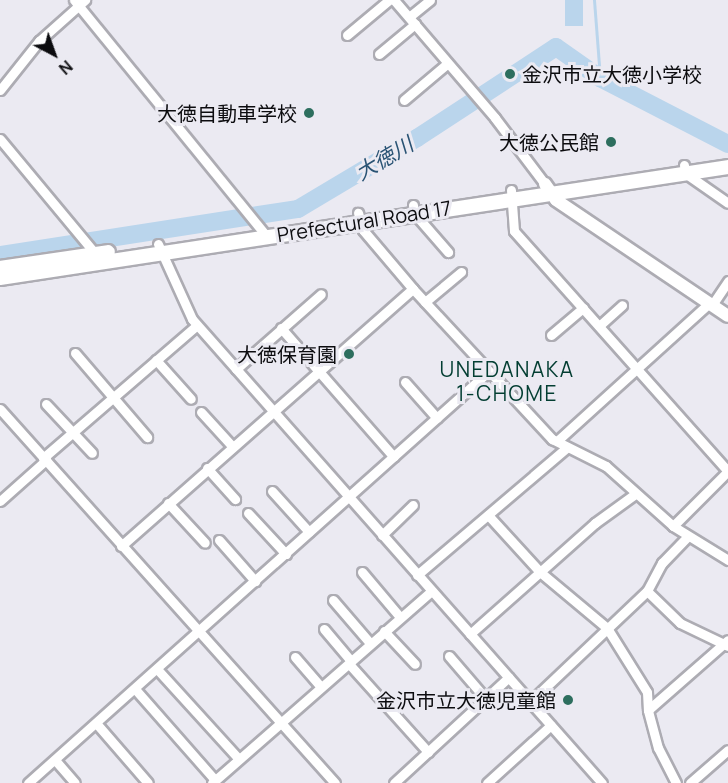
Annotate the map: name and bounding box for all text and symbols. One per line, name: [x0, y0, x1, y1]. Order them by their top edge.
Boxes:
north arrow: [24, 24, 84, 84]
text: N: [54, 56, 77, 80]
place label: 金沢市立大徳小学校: [522, 62, 702, 86]
marker: 金沢市立大徳小学校: [503, 67, 517, 81]
place label: 大徳自動車学校: [157, 101, 297, 125]
marker: 大徳自動車学校: [302, 106, 316, 120]
place label: 大徳公民館: [499, 130, 599, 154]
water label: 大徳川: [351, 131, 417, 185]
marker: 大徳公民館: [604, 135, 618, 149]
street label: Prefectural Road 17: [275, 195, 453, 247]
place label: 大徳保育園: [237, 342, 337, 366]
marker: 大徳保育園: [342, 347, 356, 361]
district label: UNEDANAKA 1-CHOME: [439, 356, 575, 406]
place label: 金沢市立大徳児童館: [376, 688, 556, 712]
marker: 金沢市立大徳児童館: [561, 693, 575, 707]

